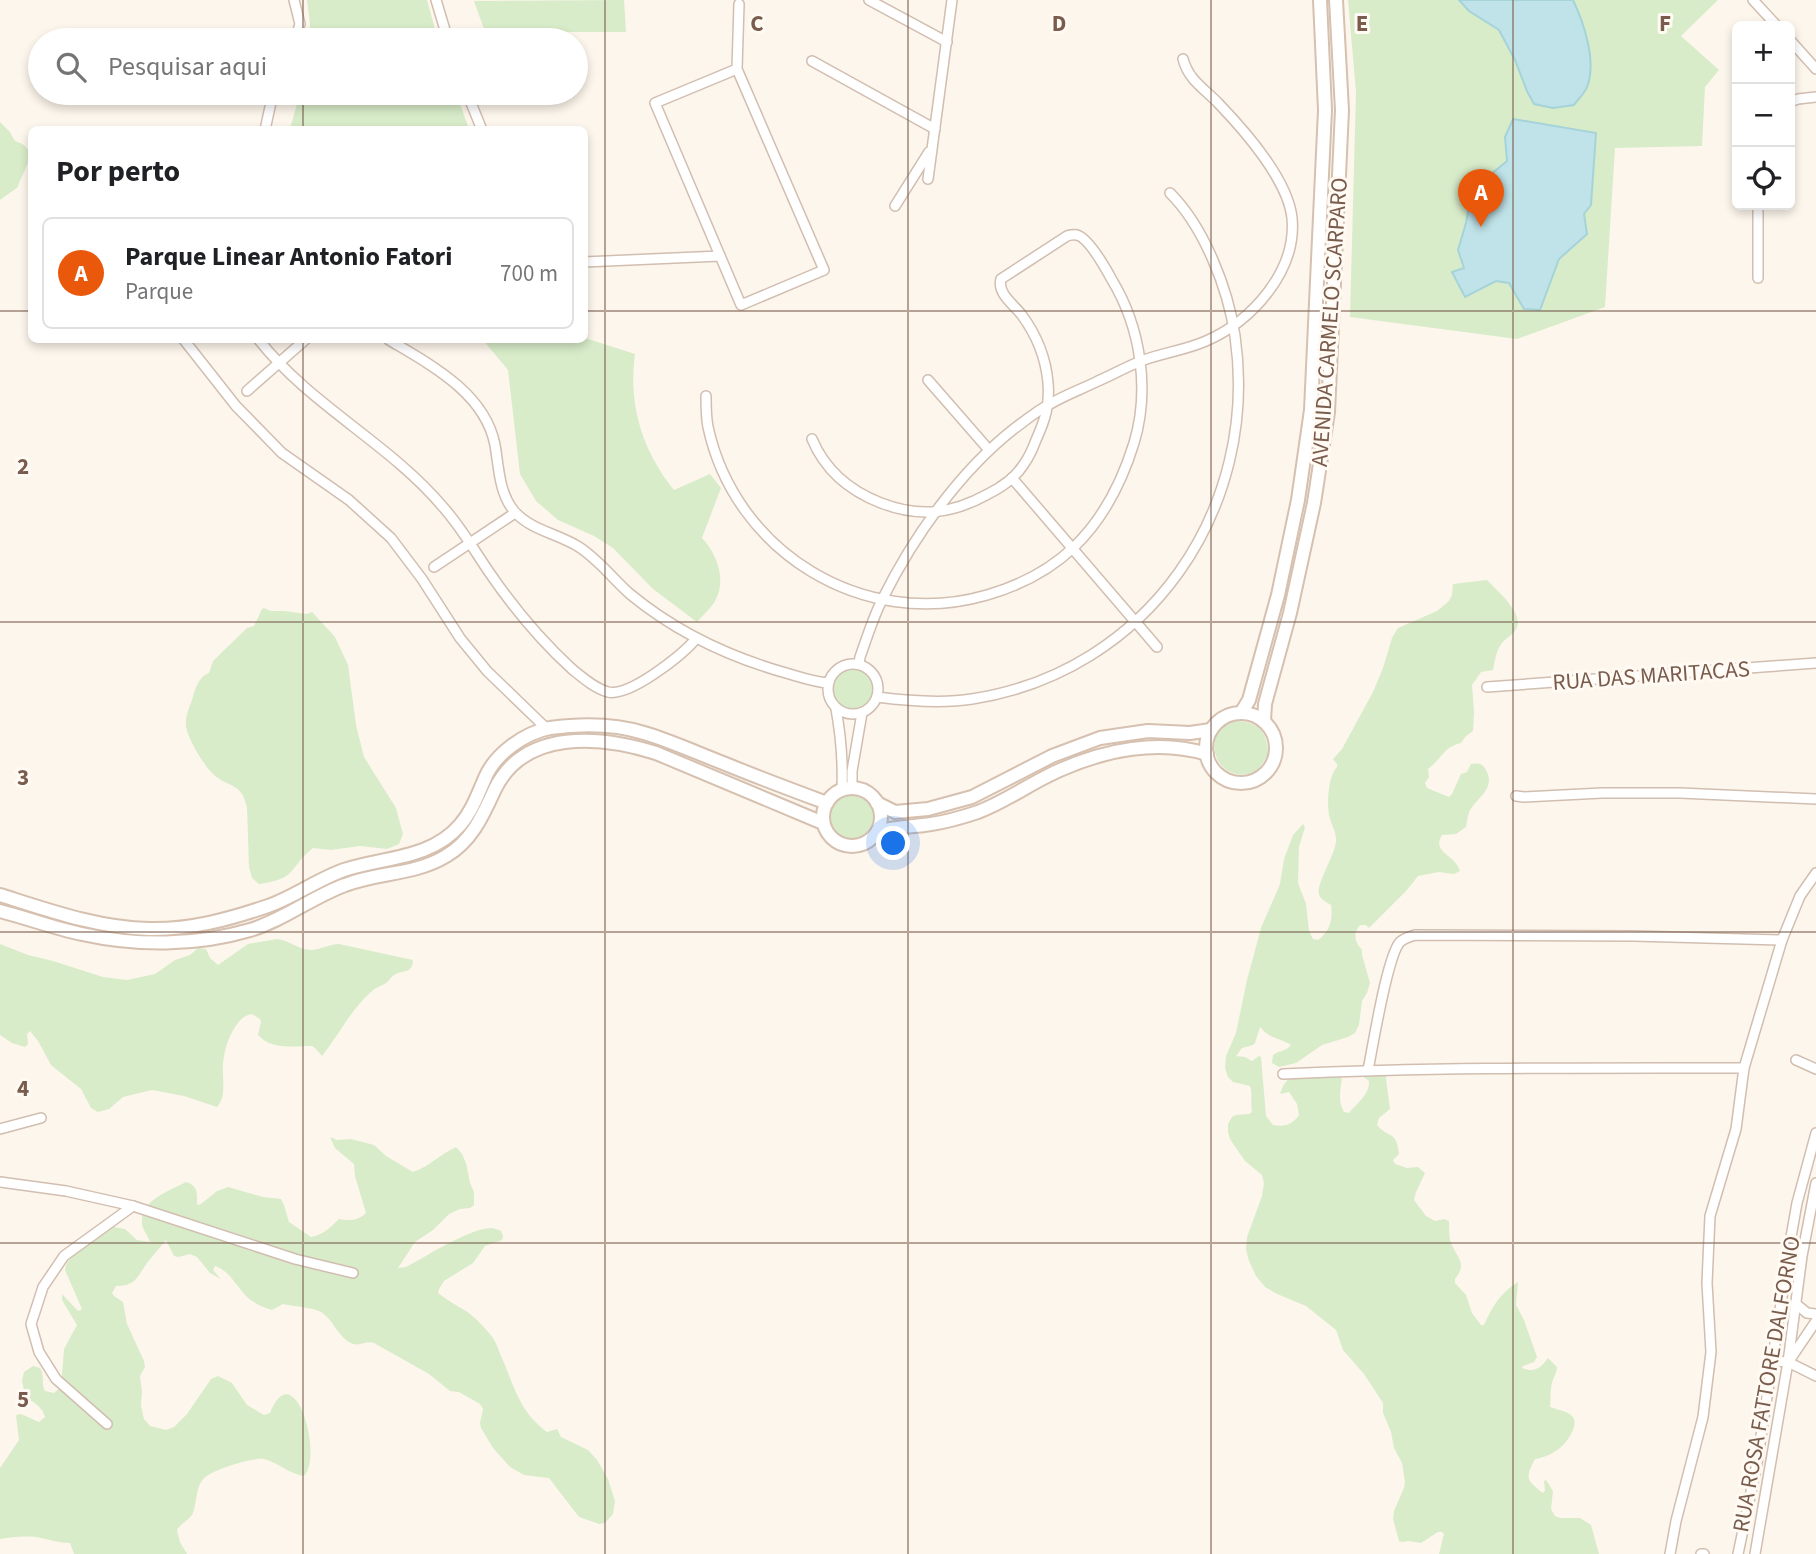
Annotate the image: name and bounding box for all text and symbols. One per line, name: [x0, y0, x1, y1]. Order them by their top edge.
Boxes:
text: C: [750, 7, 764, 40]
text: D: [1052, 7, 1066, 40]
text: E: [1356, 7, 1368, 40]
text: F: [1659, 7, 1671, 40]
map controls: [1732, 21, 1795, 210]
button: +: [1732, 21, 1795, 84]
search box: [28, 28, 588, 105]
icon: search: [52, 48, 90, 86]
text: Pesquisar aqui: [108, 48, 267, 85]
button: −: [1732, 84, 1795, 147]
button: locate: [1732, 147, 1795, 210]
text: Por perto: [56, 150, 180, 193]
pin: A: [1458, 169, 1504, 227]
street label: AVENIDA CARMELO SCARPARO: [1303, 176, 1356, 468]
text: Parque Linear Antonio Fatori: [125, 238, 452, 275]
text: A: [74, 257, 88, 290]
text: 700 m: [500, 257, 558, 290]
text: Parque: [125, 275, 193, 308]
text: 2: [17, 450, 29, 483]
street label: RUA DAS MARITACAS: [1551, 652, 1751, 699]
text: 3: [17, 761, 29, 794]
your location: [876, 826, 910, 860]
text: 4: [17, 1072, 29, 1105]
street label: RUA ROSA FATTORE DALFORNO: [1724, 1233, 1809, 1535]
text: 5: [17, 1383, 29, 1416]

